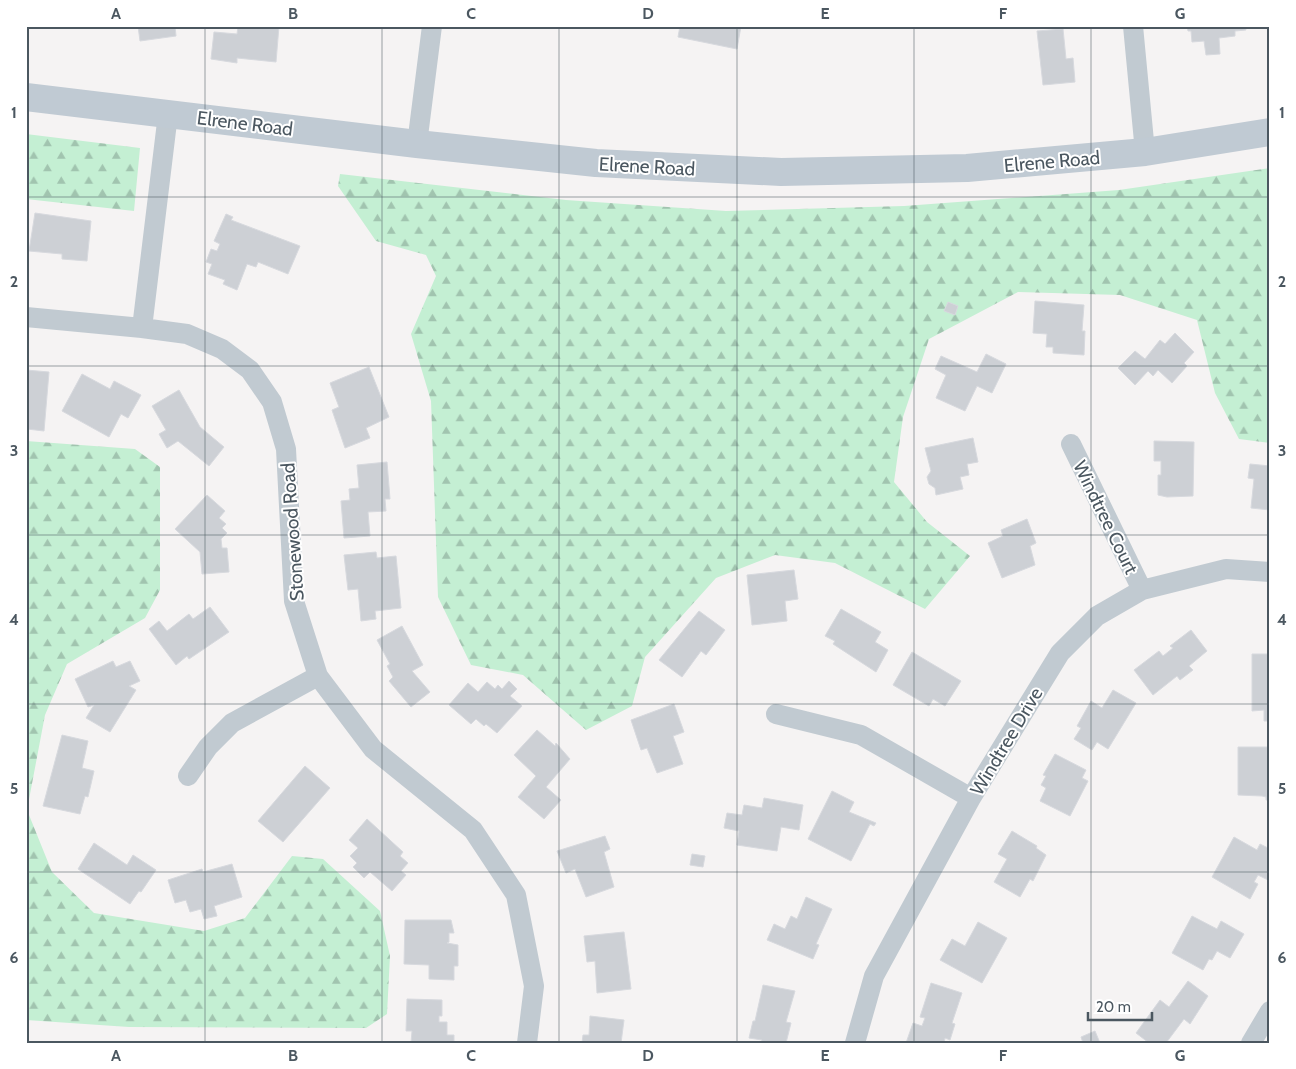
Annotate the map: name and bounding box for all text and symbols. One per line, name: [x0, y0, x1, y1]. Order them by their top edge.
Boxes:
text: A: [111, 4, 121, 23]
text: B: [288, 4, 298, 23]
text: C: [466, 4, 476, 23]
text: D: [642, 4, 654, 23]
text: E: [820, 4, 830, 23]
text: F: [999, 4, 1008, 23]
text: G: [1175, 4, 1185, 23]
text: 1: [11, 103, 17, 122]
text: 1: [1279, 103, 1285, 122]
street label: Elrene Road: [196, 106, 294, 141]
street label: Elrene Road: [1003, 146, 1101, 177]
street label: Elrene Road: [598, 152, 696, 181]
text: 2: [10, 272, 18, 291]
text: 2: [1278, 272, 1286, 291]
text: 3: [10, 441, 18, 460]
text: 3: [1278, 441, 1286, 460]
street label: Windtree Court: [1068, 457, 1143, 578]
street label: Stonewood Road: [276, 462, 309, 602]
text: 4: [9, 610, 19, 629]
text: 4: [1277, 610, 1287, 629]
street label: Windtree Drive: [965, 683, 1048, 799]
text: 5: [10, 779, 18, 798]
text: 5: [1278, 779, 1286, 798]
text: 6: [10, 948, 19, 967]
text: 6: [1278, 948, 1287, 967]
scale bar: [1088, 989, 1152, 1021]
text: 20 m: [1096, 998, 1131, 1016]
text: A: [111, 1046, 121, 1065]
text: B: [288, 1046, 298, 1065]
text: C: [466, 1046, 476, 1065]
text: D: [642, 1046, 654, 1065]
text: E: [820, 1046, 830, 1065]
text: F: [999, 1046, 1008, 1065]
text: G: [1175, 1046, 1185, 1065]

